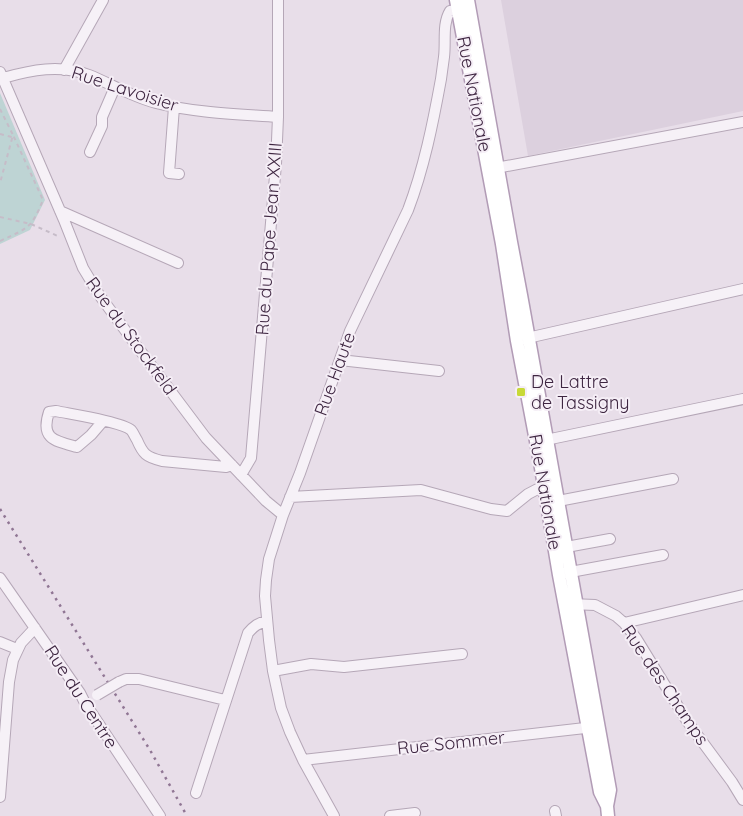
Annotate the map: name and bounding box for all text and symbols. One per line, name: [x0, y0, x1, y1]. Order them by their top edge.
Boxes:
street label: Rue Nationale: [452, 34, 497, 154]
street label: Rue Lavoisier: [69, 60, 182, 117]
street label: Rue du Pape Jean XXIII: [250, 142, 287, 336]
street label: Rue du Stockfeld: [81, 272, 182, 399]
street label: Rue Haute: [309, 329, 360, 419]
place label: De Lattre de Tassigny: [531, 370, 629, 414]
marker: De Lattre de Tassigny: [515, 386, 527, 398]
street label: Rue Nationale: [524, 432, 567, 552]
street label: Rue des Champs: [617, 620, 714, 749]
street label: Rue du Centre: [39, 641, 123, 753]
street label: Rue Sommer: [396, 725, 506, 760]

